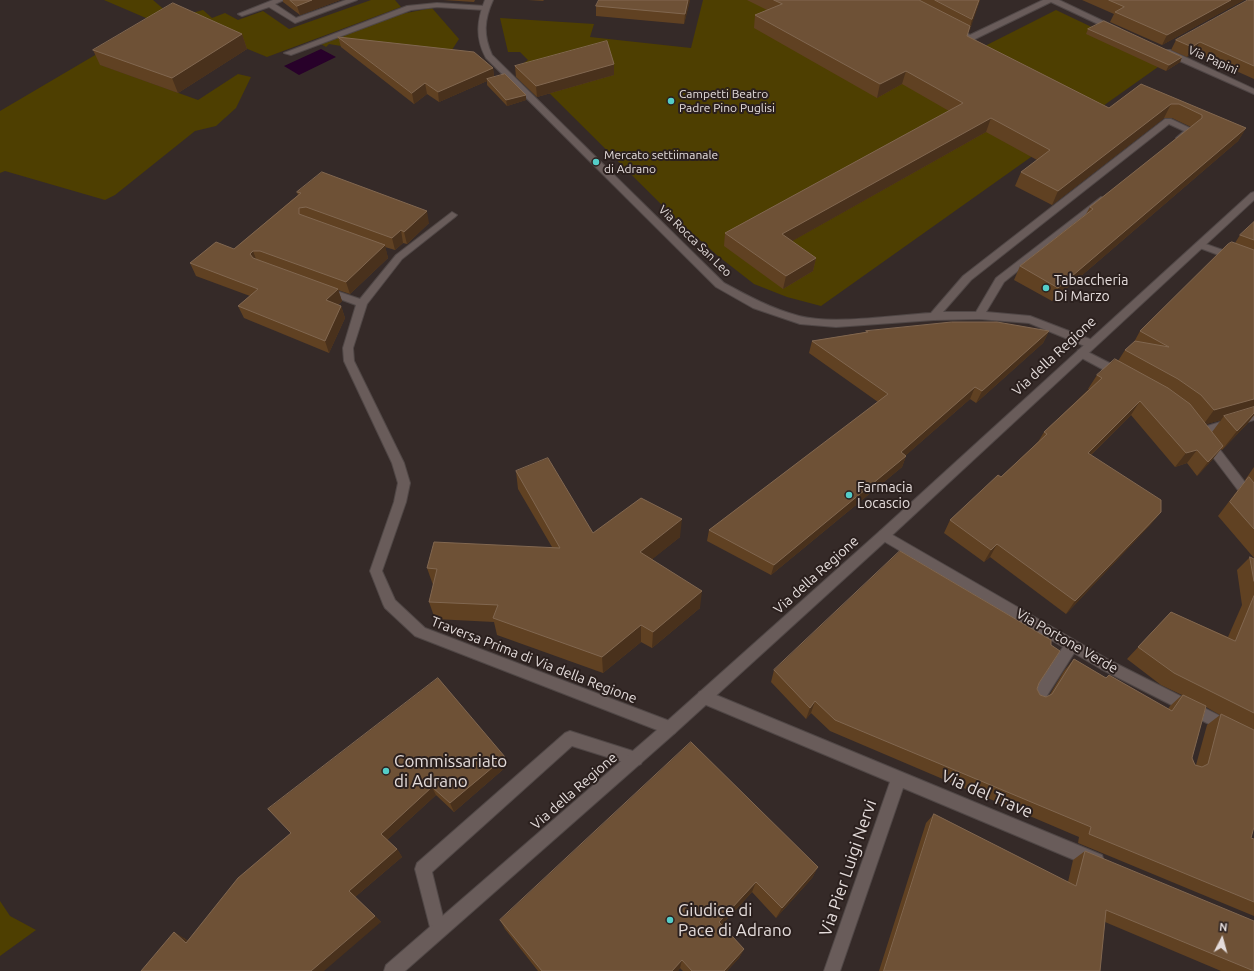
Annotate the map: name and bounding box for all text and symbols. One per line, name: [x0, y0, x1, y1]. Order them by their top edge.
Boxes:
street label: Via Papini: [1186, 43, 1240, 77]
place label: Campetti Beatro Padre Pino Puglisi: [679, 87, 775, 115]
marker: Campetti Beatro Padre Pino Puglisi: [666, 96, 676, 106]
place label: Mercato settiimanale di Adrano: [604, 148, 718, 176]
marker: Mercato settiimanale di Adrano: [591, 157, 601, 167]
street label: Via Rocca San Leo: [655, 202, 735, 280]
place label: Tabaccheria Di Marzo: [1054, 272, 1128, 304]
marker: Tabaccheria Di Marzo: [1041, 283, 1051, 293]
street label: Via della Regione: [1009, 313, 1099, 399]
place label: Farmacia Locascio: [857, 479, 913, 512]
marker: Farmacia Locascio: [844, 490, 854, 500]
street label: Via della Regione: [770, 532, 862, 618]
street label: Via Portone Verde: [1013, 605, 1121, 677]
street label: Traversa Prima di Via della Regione: [429, 613, 639, 707]
street label: Via della Regione: [528, 749, 620, 833]
place label: Commissariato di Adrano: [394, 751, 507, 791]
marker: Commissariato di Adrano: [381, 766, 391, 776]
street label: Via del Trave: [938, 766, 1036, 822]
street label: Via Pier Luigi Nervi: [815, 797, 881, 939]
place label: Giudice di Pace di Adrano: [678, 900, 792, 940]
marker: Giudice di Pace di Adrano: [665, 915, 675, 925]
north arrow: [1202, 919, 1242, 959]
text: N: [1219, 921, 1228, 933]

